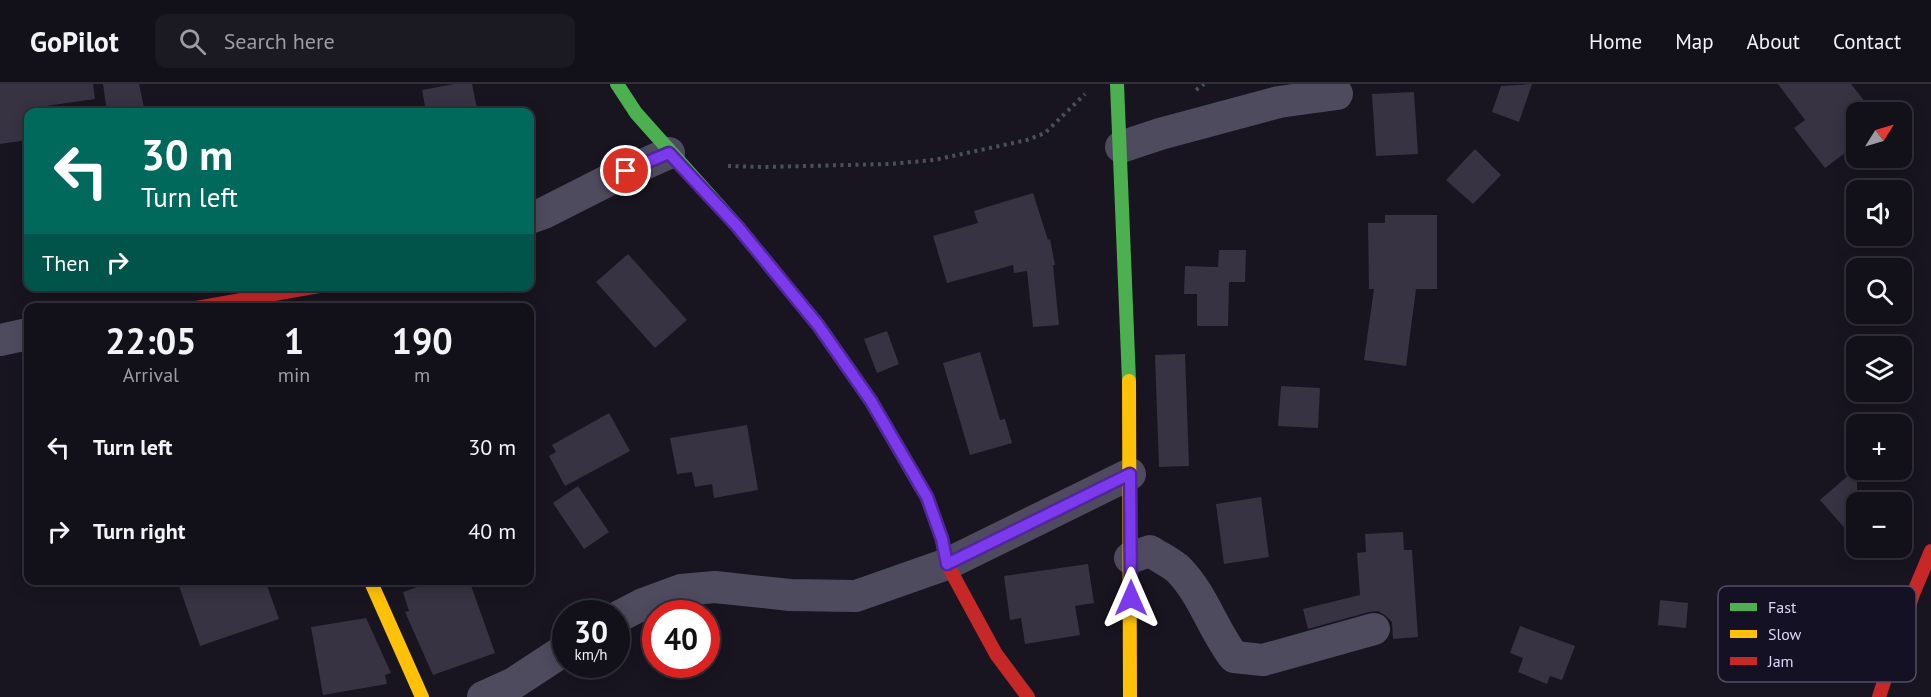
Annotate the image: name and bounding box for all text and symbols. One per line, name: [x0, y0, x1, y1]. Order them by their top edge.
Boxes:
search box: [155, 14, 575, 68]
text: GoPilot: [30, 23, 119, 60]
icon: search: [176, 25, 209, 58]
text: Search here: [224, 27, 335, 55]
text: Home: [1589, 28, 1642, 55]
text: Map: [1675, 28, 1714, 55]
text: About: [1747, 28, 1800, 55]
text: Contact: [1833, 28, 1901, 55]
north arrow: [1846, 102, 1912, 168]
map controls: [1846, 102, 1912, 558]
text: 30 m: [141, 127, 233, 182]
icon: left: [42, 132, 120, 210]
pin: [600, 145, 651, 196]
icon: arrive: [609, 154, 642, 187]
text: Turn left: [141, 180, 238, 214]
button: sound: [1846, 180, 1912, 246]
icon: right: [101, 246, 134, 279]
text: Then: [42, 249, 89, 277]
button: search: [1846, 258, 1912, 324]
text: 22:05: [105, 317, 197, 364]
text: 1: [284, 317, 304, 364]
text: 190: [392, 317, 453, 364]
button: layers: [1846, 336, 1912, 402]
text: Arrival: [123, 362, 179, 388]
text: min: [278, 362, 310, 388]
text: m: [414, 362, 430, 388]
button: +: [1846, 414, 1912, 480]
icon: left: [42, 431, 75, 464]
text: Turn left: [93, 433, 173, 461]
text: 30 m: [468, 433, 516, 461]
button: −: [1846, 492, 1912, 558]
icon: right: [42, 515, 75, 548]
text: Turn right: [93, 517, 185, 545]
text: 40 m: [468, 517, 516, 545]
position arrow: [1099, 566, 1163, 630]
legend: [1718, 586, 1916, 682]
text: Fast: [1768, 597, 1797, 617]
speed limit sign: 40: [642, 600, 720, 678]
text: 30: [574, 612, 608, 651]
text: Slow: [1768, 624, 1802, 644]
text: km/h: [575, 645, 607, 664]
text: Jam: [1767, 651, 1794, 671]

